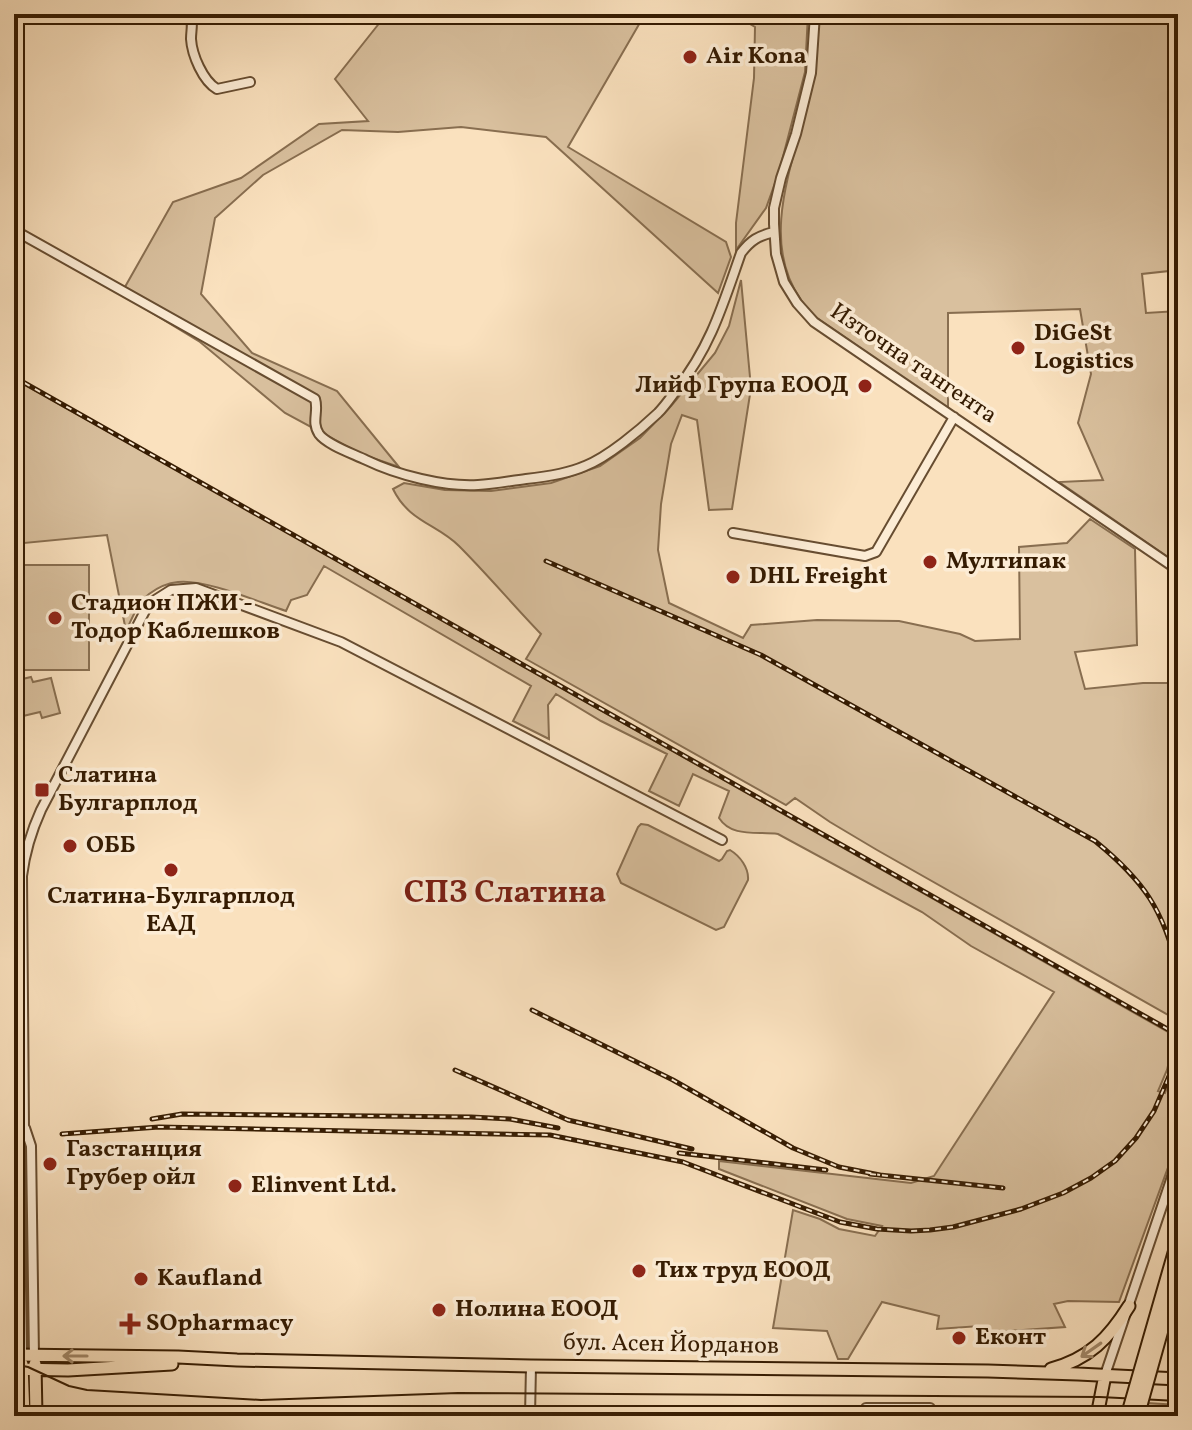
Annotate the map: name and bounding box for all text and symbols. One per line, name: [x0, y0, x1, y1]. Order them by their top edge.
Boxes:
place label: Air Kona: [706, 40, 807, 74]
marker: Air Kona: [681, 48, 699, 66]
street label: Източна тангента: [823, 295, 1003, 433]
place label: DiGeSt Logistics: [1034, 317, 1134, 379]
marker: DiGeSt Logistics: [1009, 339, 1027, 357]
place label: Лийф Група ЕООД: [635, 369, 849, 403]
marker: Лийф Група ЕООД: [856, 377, 874, 395]
place label: Мултипак: [946, 545, 1066, 579]
marker: Мултипак: [921, 553, 939, 571]
place label: DHL Freight: [749, 560, 888, 594]
marker: DHL Freight: [724, 568, 742, 586]
place label: Стадион ПЖИ - Тодор Каблешков: [71, 587, 280, 649]
marker: Стадион ПЖИ - Тодор Каблешков: [46, 609, 64, 627]
place label: Слатина Булгарплод: [58, 759, 198, 821]
marker: Слатина Булгарплод: [33, 781, 51, 799]
place label: ОББ: [86, 829, 136, 863]
marker: ОББ: [61, 837, 79, 855]
marker: Слатина-Булгарплод ЕАД: [162, 861, 180, 879]
district label: СПЗ Слатина: [404, 872, 606, 916]
place label: Слатина-Булгарплод ЕАД: [47, 880, 295, 942]
place label: Газстанция Грубер ойл: [66, 1133, 202, 1195]
marker: Газстанция Грубер ойл: [41, 1155, 59, 1173]
place label: Elinvent Ltd.: [251, 1169, 397, 1203]
marker: Elinvent Ltd.: [226, 1177, 244, 1195]
place label: Тих труд ЕООД: [655, 1254, 831, 1288]
place label: Kaufland: [157, 1262, 263, 1296]
marker: Тих труд ЕООД: [630, 1262, 648, 1280]
marker: Kaufland: [132, 1270, 150, 1288]
place label: Нолина ЕООД: [455, 1293, 619, 1327]
marker: Нолина ЕООД: [430, 1301, 448, 1319]
place label: SOpharmacy: [146, 1307, 294, 1341]
marker: SOpharmacy: [121, 1315, 139, 1333]
place label: Еконт: [975, 1321, 1046, 1355]
street label: бул. Асен Йорданов: [563, 1326, 779, 1364]
marker: Еконт: [950, 1329, 968, 1347]
one-way arrow: [1081, 1341, 1102, 1358]
one-way arrow: [62, 1348, 89, 1364]

